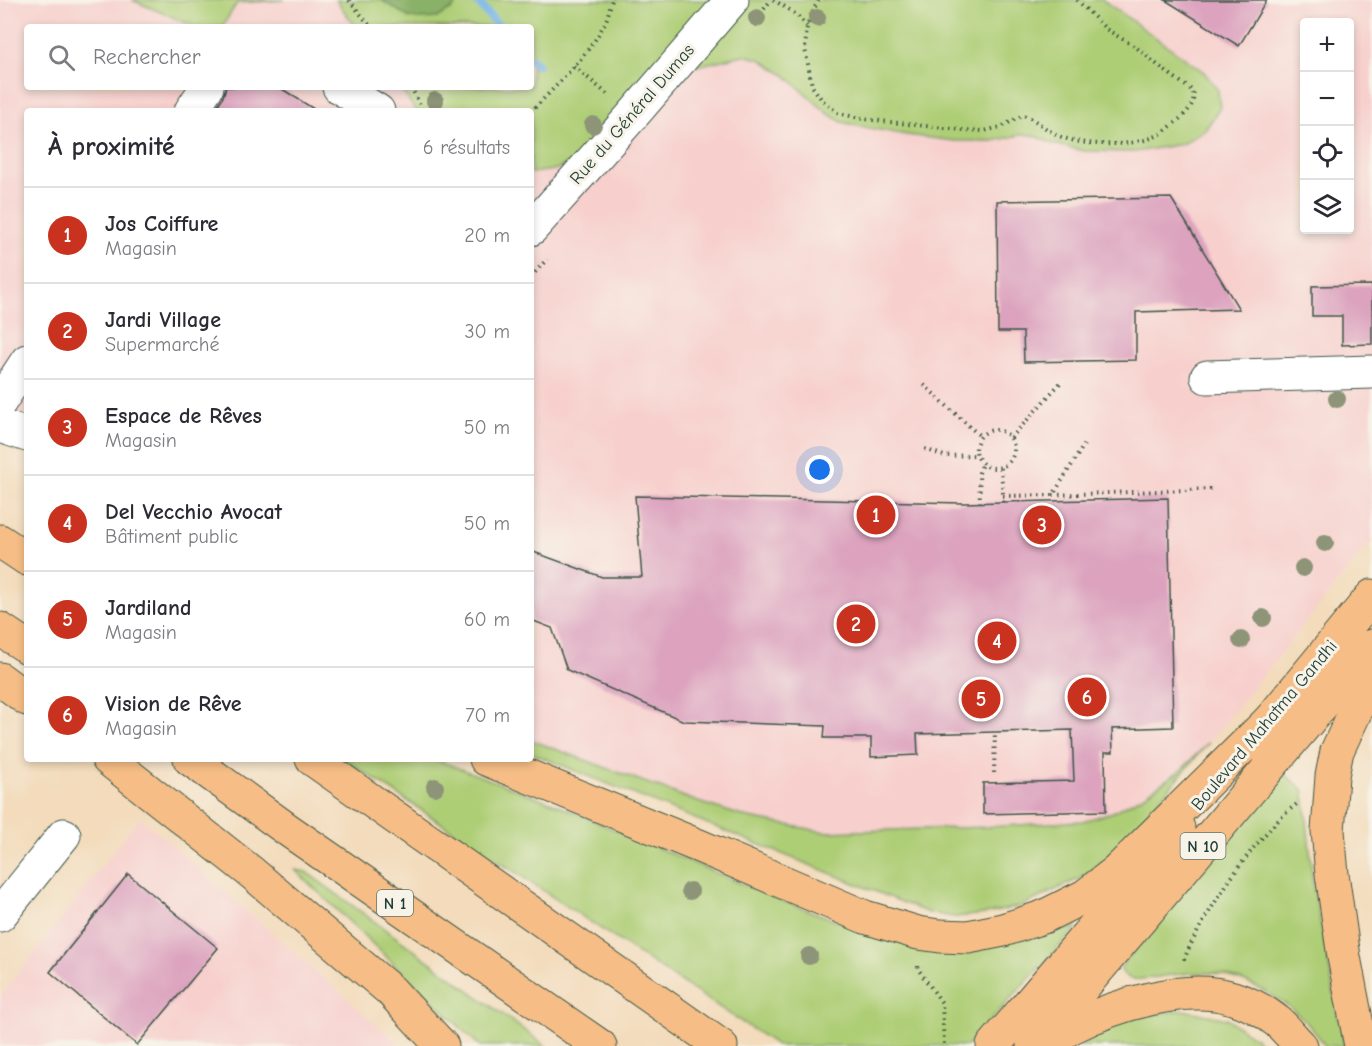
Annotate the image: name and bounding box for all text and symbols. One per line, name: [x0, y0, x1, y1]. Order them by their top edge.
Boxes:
map controls: [1300, 18, 1354, 234]
button: +: [1300, 18, 1354, 72]
search box: [24, 24, 534, 90]
street label: Rue du Général Dumas: [566, 40, 699, 189]
icon: search: [45, 41, 78, 74]
text: Rechercher: [93, 44, 201, 70]
button: −: [1300, 72, 1354, 126]
button: locate: [1300, 126, 1354, 180]
text: À proximité: [48, 132, 175, 162]
text: 6 résultats: [423, 136, 510, 159]
button: layers: [1300, 180, 1354, 234]
text: Jos Coiffure: [105, 211, 218, 237]
text: 1: [64, 224, 71, 247]
text: 20 m: [464, 224, 510, 247]
text: Magasin: [105, 237, 177, 260]
text: Jardi Village: [105, 307, 221, 333]
text: 2: [63, 320, 72, 343]
text: 30 m: [464, 320, 510, 343]
text: Supermarché: [105, 333, 219, 356]
text: Espace de Rêves: [105, 403, 262, 429]
text: 3: [63, 416, 72, 439]
text: 50 m: [464, 416, 510, 439]
text: Magasin: [105, 429, 177, 452]
your location: [805, 455, 834, 484]
pin: 1: [856, 492, 896, 538]
text: Del Vecchio Avocat: [105, 499, 282, 525]
pin: 3: [1022, 502, 1062, 548]
text: 4: [63, 512, 72, 535]
text: 50 m: [464, 512, 510, 535]
text: Bâtiment public: [105, 525, 238, 548]
text: Jardiland: [105, 595, 191, 621]
pin: 2: [836, 602, 876, 646]
text: 5: [62, 608, 73, 631]
text: 60 m: [464, 608, 510, 631]
pin: 4: [978, 618, 1016, 664]
text: Magasin: [105, 621, 177, 644]
street label: Boulevard Mahatma Gandhi: [1187, 636, 1342, 815]
pin: 6: [1068, 674, 1106, 720]
pin: 5: [962, 676, 1000, 722]
text: Vision de Rêve: [105, 691, 242, 717]
text: 6: [62, 704, 73, 727]
text: 70 m: [465, 704, 510, 727]
text: Magasin: [105, 717, 177, 740]
road number: N 10: [1180, 833, 1226, 859]
road number: N 1: [377, 890, 413, 916]

